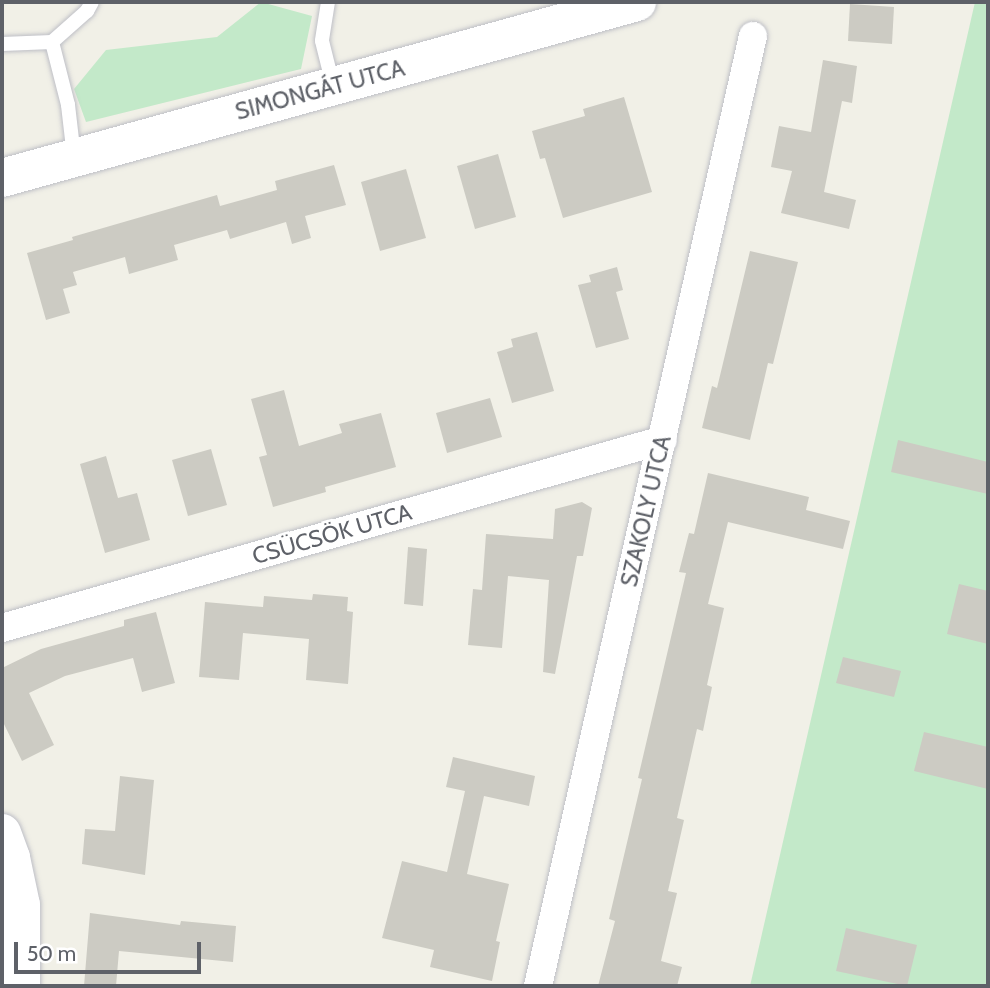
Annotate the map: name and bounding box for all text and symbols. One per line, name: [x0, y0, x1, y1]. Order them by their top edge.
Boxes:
street label: SIMONGÁT UTCA: [232, 54, 408, 126]
street label: SZAKOLY UTCA: [615, 433, 677, 589]
street label: CSÜCSÖK UTCA: [249, 498, 415, 570]
scale bar: [18, 928, 205, 972]
text: 50 m: [27, 941, 76, 966]

